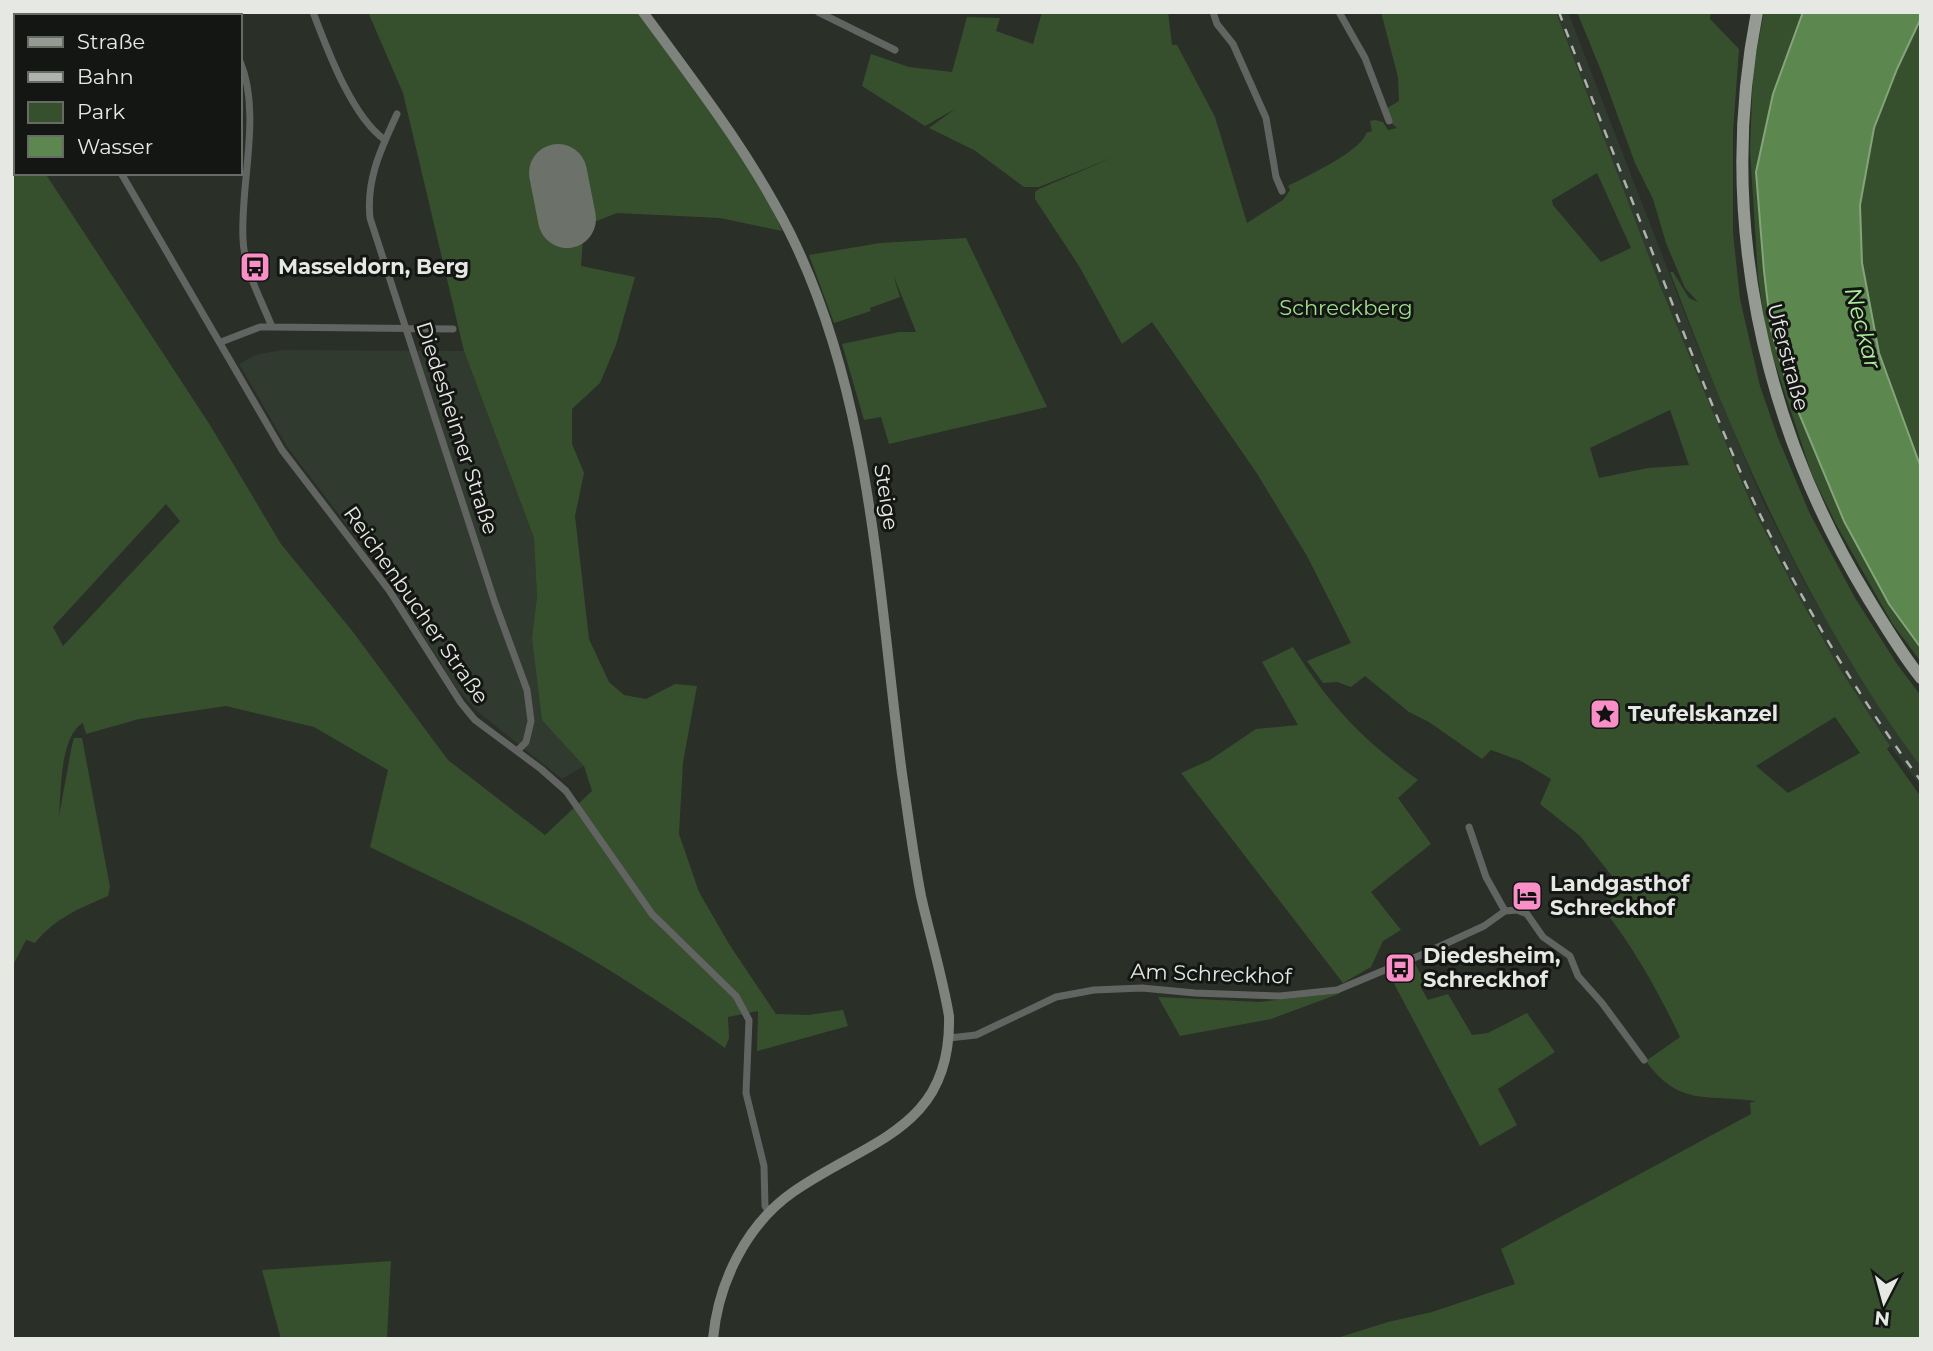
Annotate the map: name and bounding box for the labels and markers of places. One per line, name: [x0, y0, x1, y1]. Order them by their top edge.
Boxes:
bus stop icon: Masseldorn, Berg: [238, 250, 272, 284]
place label: Masseldorn, Berg: [278, 254, 469, 279]
place icon: Teufelskanzel: [1588, 697, 1622, 731]
place label: Teufelskanzel: [1628, 701, 1778, 726]
place label: Landgasthof Schreckhof: [1550, 871, 1690, 920]
hotel icon: Landgasthof Schreckhof: [1510, 879, 1544, 913]
place label: Diedesheim, Schreckhof: [1423, 943, 1561, 992]
bus stop icon: Diedesheim, Schreckhof: [1383, 951, 1417, 985]

